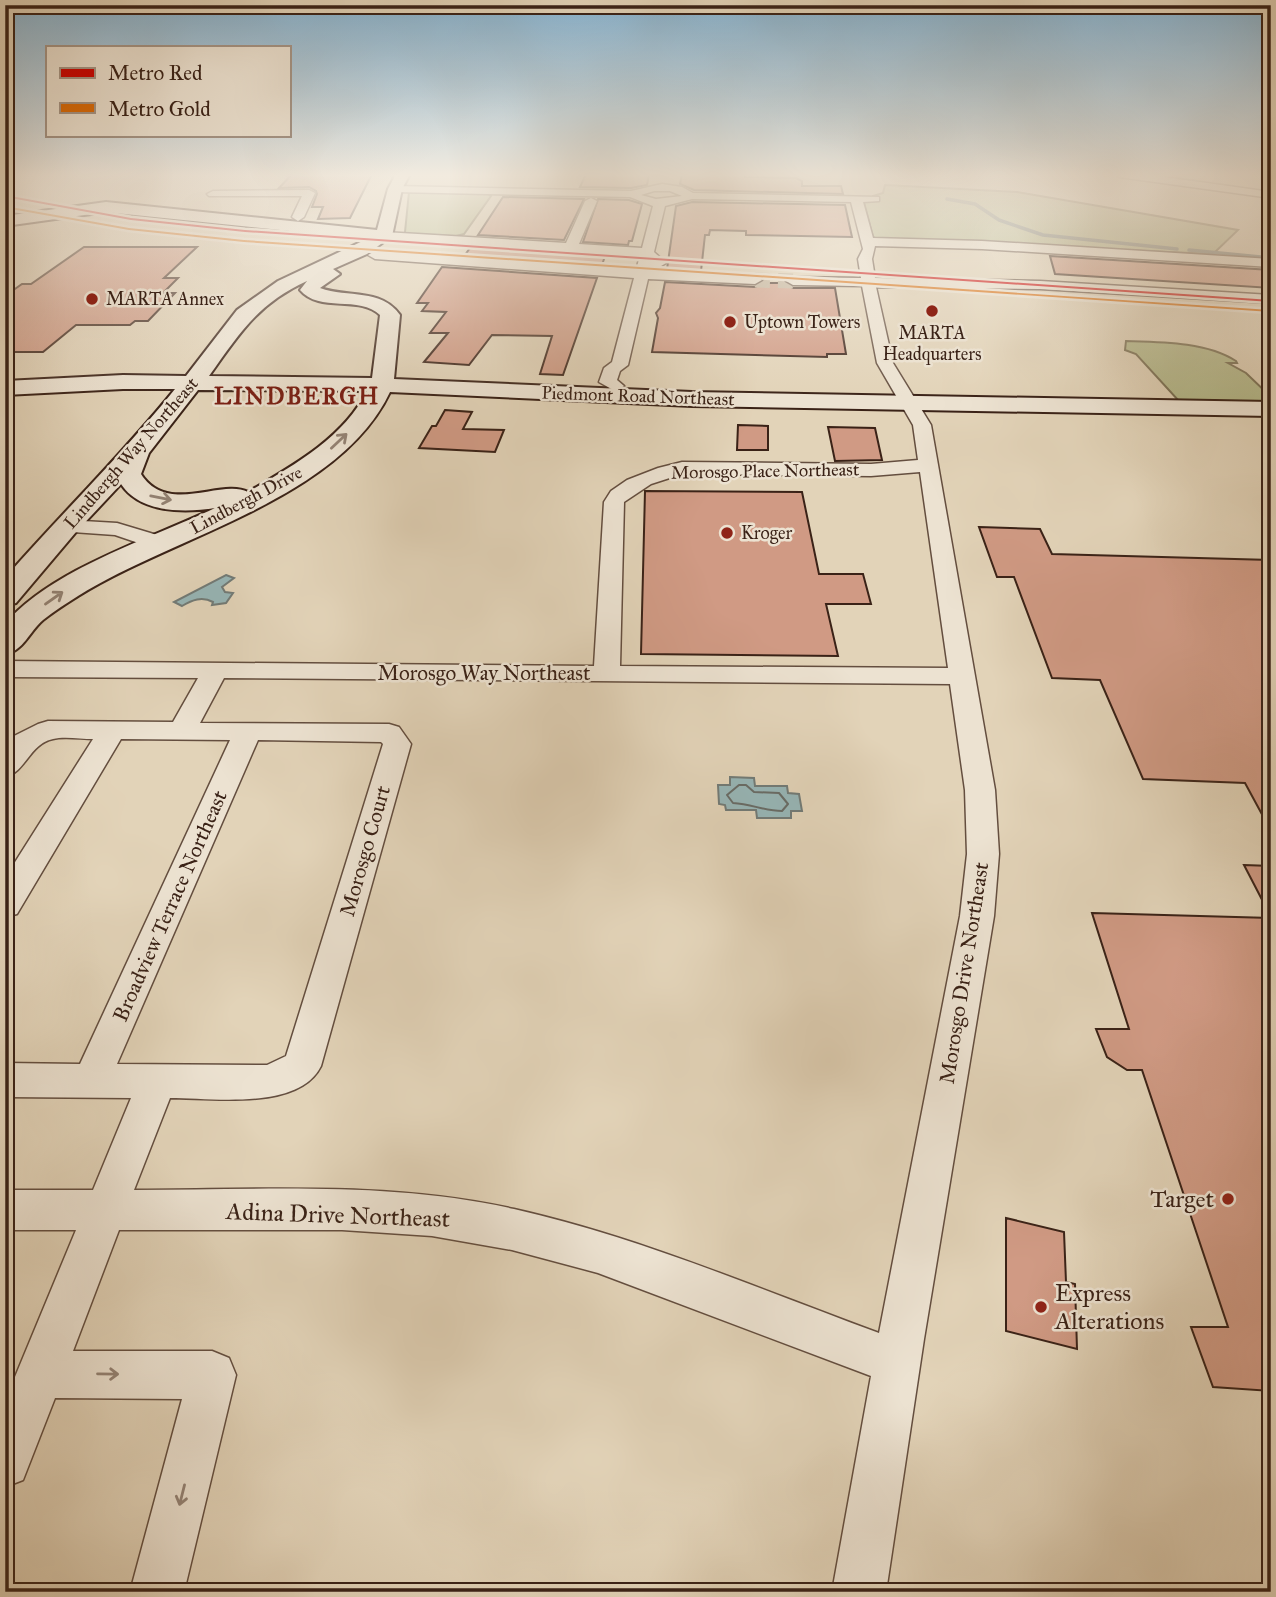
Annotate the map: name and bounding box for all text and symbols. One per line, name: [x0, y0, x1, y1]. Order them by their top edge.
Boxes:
legend: [46, 46, 290, 136]
text: Metro Red: [108, 60, 203, 86]
text: Metro Gold: [108, 96, 211, 122]
place label: MARTA Annex: [106, 288, 224, 310]
marker: MARTA Annex: [84, 291, 100, 307]
marker: MARTA Headquarters: [924, 303, 940, 319]
place label: Uptown Towers: [744, 311, 860, 333]
marker: Uptown Towers: [722, 314, 738, 330]
place label: MARTA Headquarters: [882, 322, 982, 366]
street label: Lindbergh Way Northeast: [59, 372, 204, 534]
district label: LINDBERGH: [214, 382, 380, 410]
street label: Piedmont Road Northeast: [541, 382, 736, 410]
one-way arrow: [330, 433, 348, 449]
street label: Morosgo Place Northeast: [671, 458, 860, 485]
street label: Lindbergh Drive: [186, 461, 306, 540]
one-way arrow: [150, 492, 172, 505]
place label: Kroger: [741, 522, 793, 545]
marker: Kroger: [719, 525, 735, 541]
one-way arrow: [45, 591, 64, 606]
street label: Morosgo Way Northeast: [378, 660, 591, 686]
street label: Morosgo Court: [334, 782, 396, 919]
street label: Broadview Terrace Northeast: [107, 786, 233, 1026]
street label: Morosgo Drive Northeast: [934, 860, 994, 1086]
place label: Target: [1150, 1184, 1214, 1214]
marker: Target: [1220, 1191, 1236, 1207]
street label: Adina Drive Northeast: [225, 1196, 451, 1234]
place label: Express Alterations: [1054, 1278, 1164, 1336]
marker: Express Alterations: [1033, 1299, 1049, 1315]
one-way arrow: [96, 1368, 119, 1381]
one-way arrow: [175, 1483, 188, 1506]

